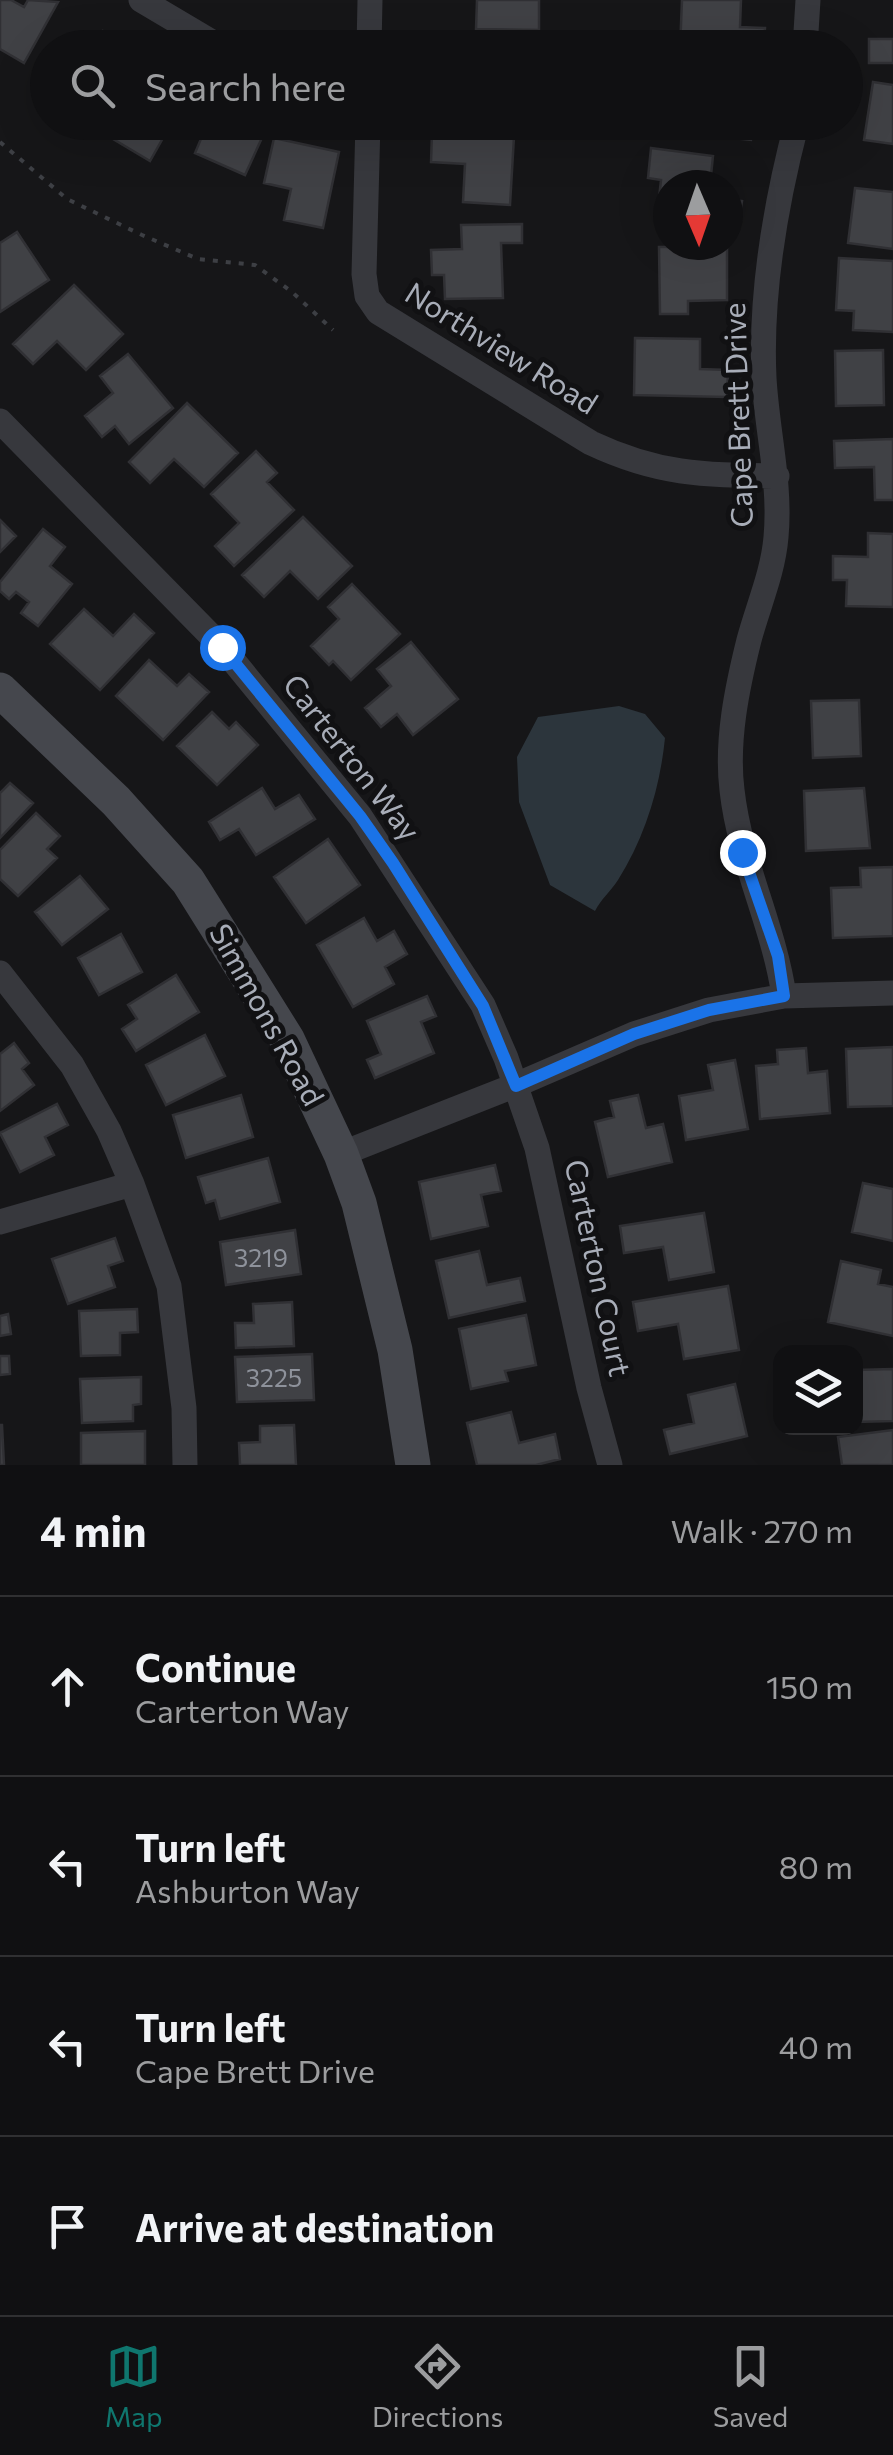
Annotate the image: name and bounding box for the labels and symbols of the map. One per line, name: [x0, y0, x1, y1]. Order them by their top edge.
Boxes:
north arrow: [653, 170, 743, 260]
street label: Northview Road: [399, 273, 605, 421]
street label: Cape Brett Drive: [714, 302, 759, 528]
route start: [200, 625, 246, 671]
street label: Carterton Way: [277, 666, 429, 847]
route end: [720, 830, 766, 876]
street label: Simmons Road: [203, 916, 333, 1111]
street label: Carterton Court: [558, 1156, 640, 1379]
house number: 3219: [234, 1242, 288, 1272]
house number: 3225: [246, 1362, 302, 1392]

